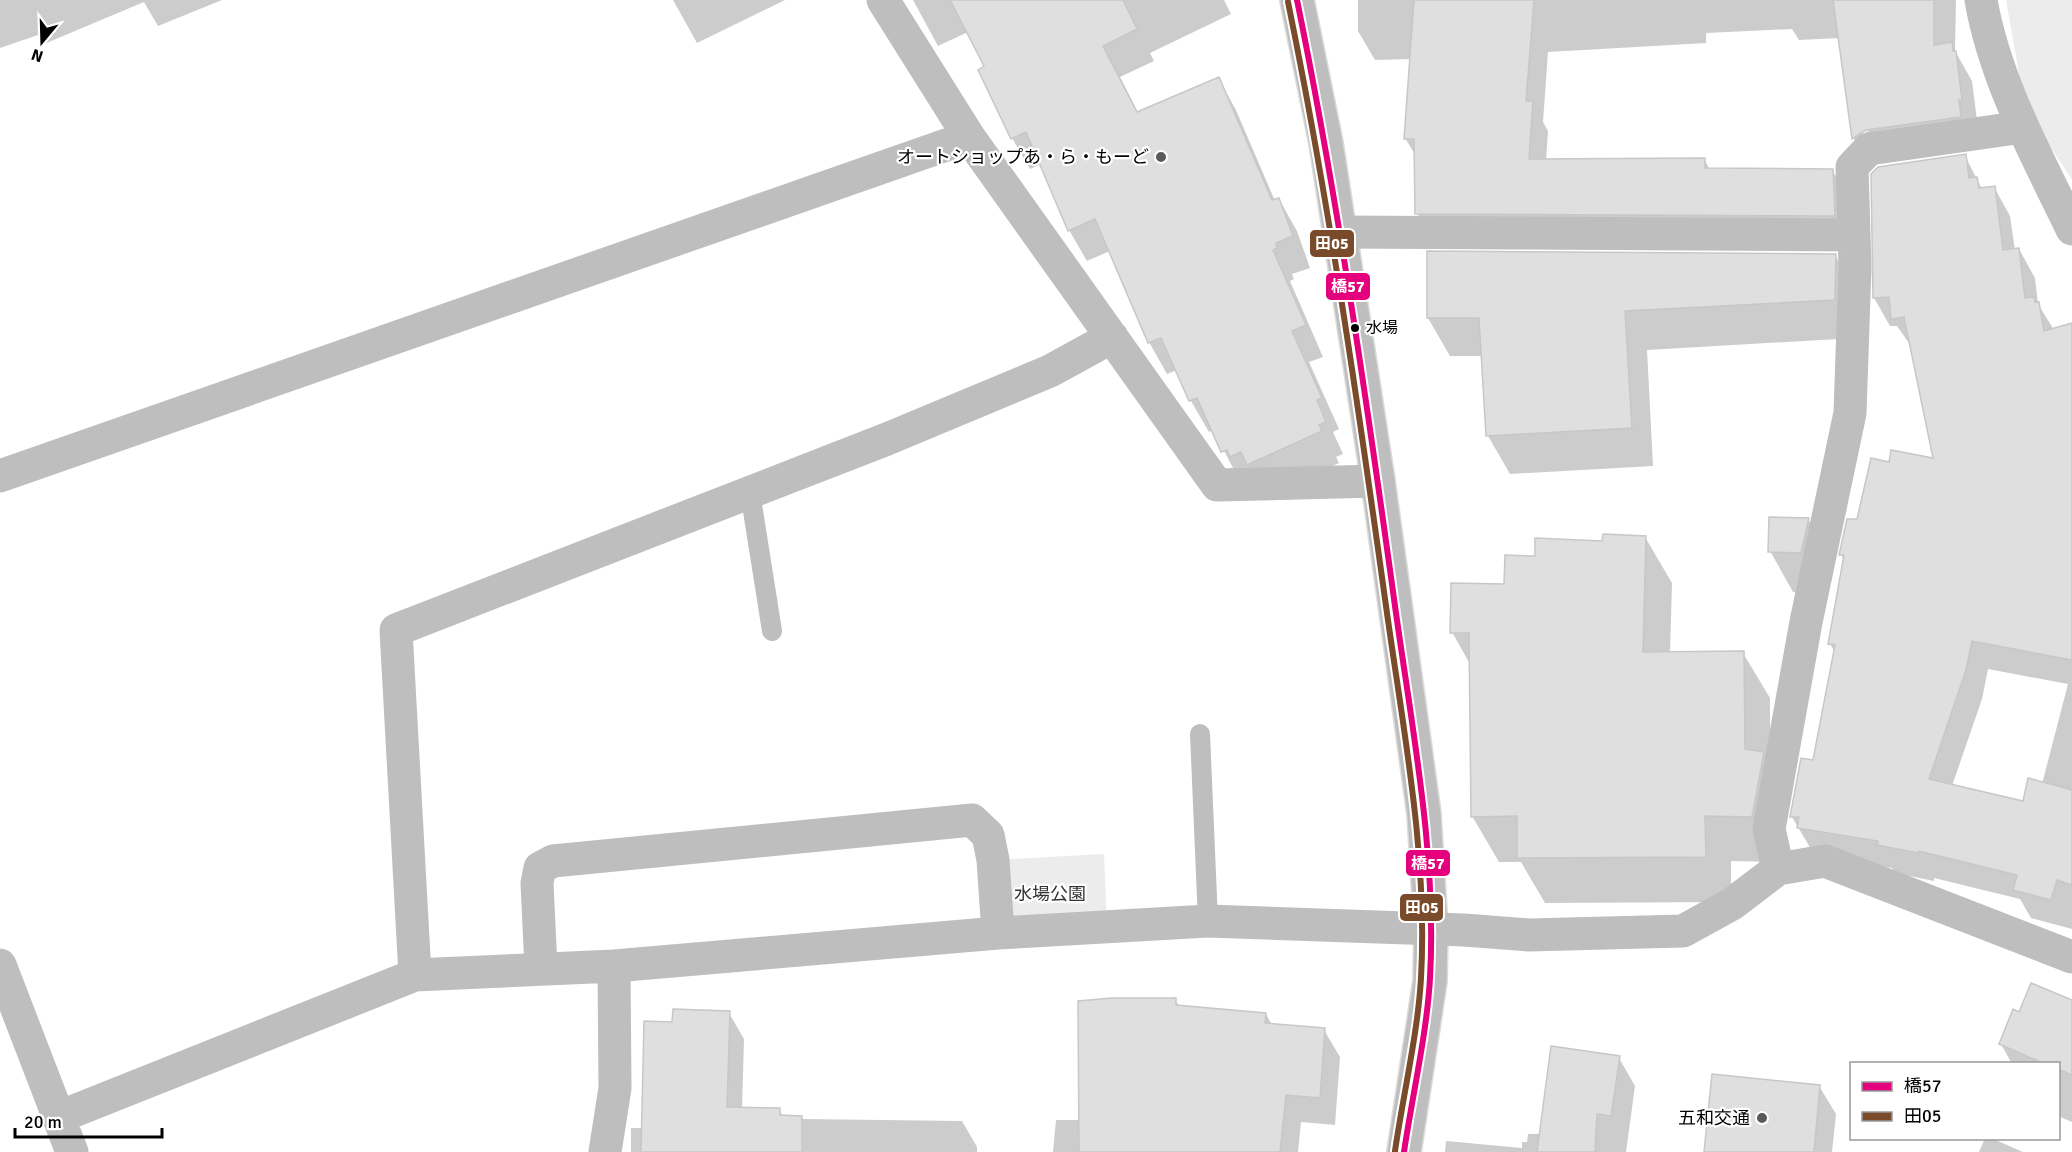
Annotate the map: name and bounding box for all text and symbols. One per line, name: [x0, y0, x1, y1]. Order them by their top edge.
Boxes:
north arrow: [12, 12, 72, 72]
text: N: [29, 44, 46, 67]
place label: オートショップあ・ら・もーど: [897, 146, 1149, 168]
marker: オートショップあ・ら・もーど: [1154, 150, 1168, 164]
line badge: 田05: [1309, 229, 1355, 258]
text: 田05: [1315, 234, 1349, 254]
line badge: 橋57: [1325, 272, 1371, 301]
text: 橋57: [1331, 277, 1365, 297]
place label: 水場: [1366, 318, 1398, 338]
marker: 水場: [1349, 322, 1361, 334]
line badge: 橋57: [1405, 849, 1451, 877]
text: 橋57: [1411, 854, 1445, 874]
park label: 水場公園: [1014, 883, 1086, 905]
line badge: 田05: [1399, 893, 1444, 922]
text: 田05: [1405, 898, 1439, 918]
legend: [1850, 1062, 2060, 1140]
text: 橋57: [1904, 1075, 1941, 1097]
scale bar: [15, 1101, 162, 1139]
text: 田05: [1904, 1105, 1941, 1127]
place label: 五和交通: [1678, 1107, 1750, 1129]
text: 20 m: [24, 1111, 62, 1133]
marker: 五和交通: [1755, 1111, 1769, 1125]

